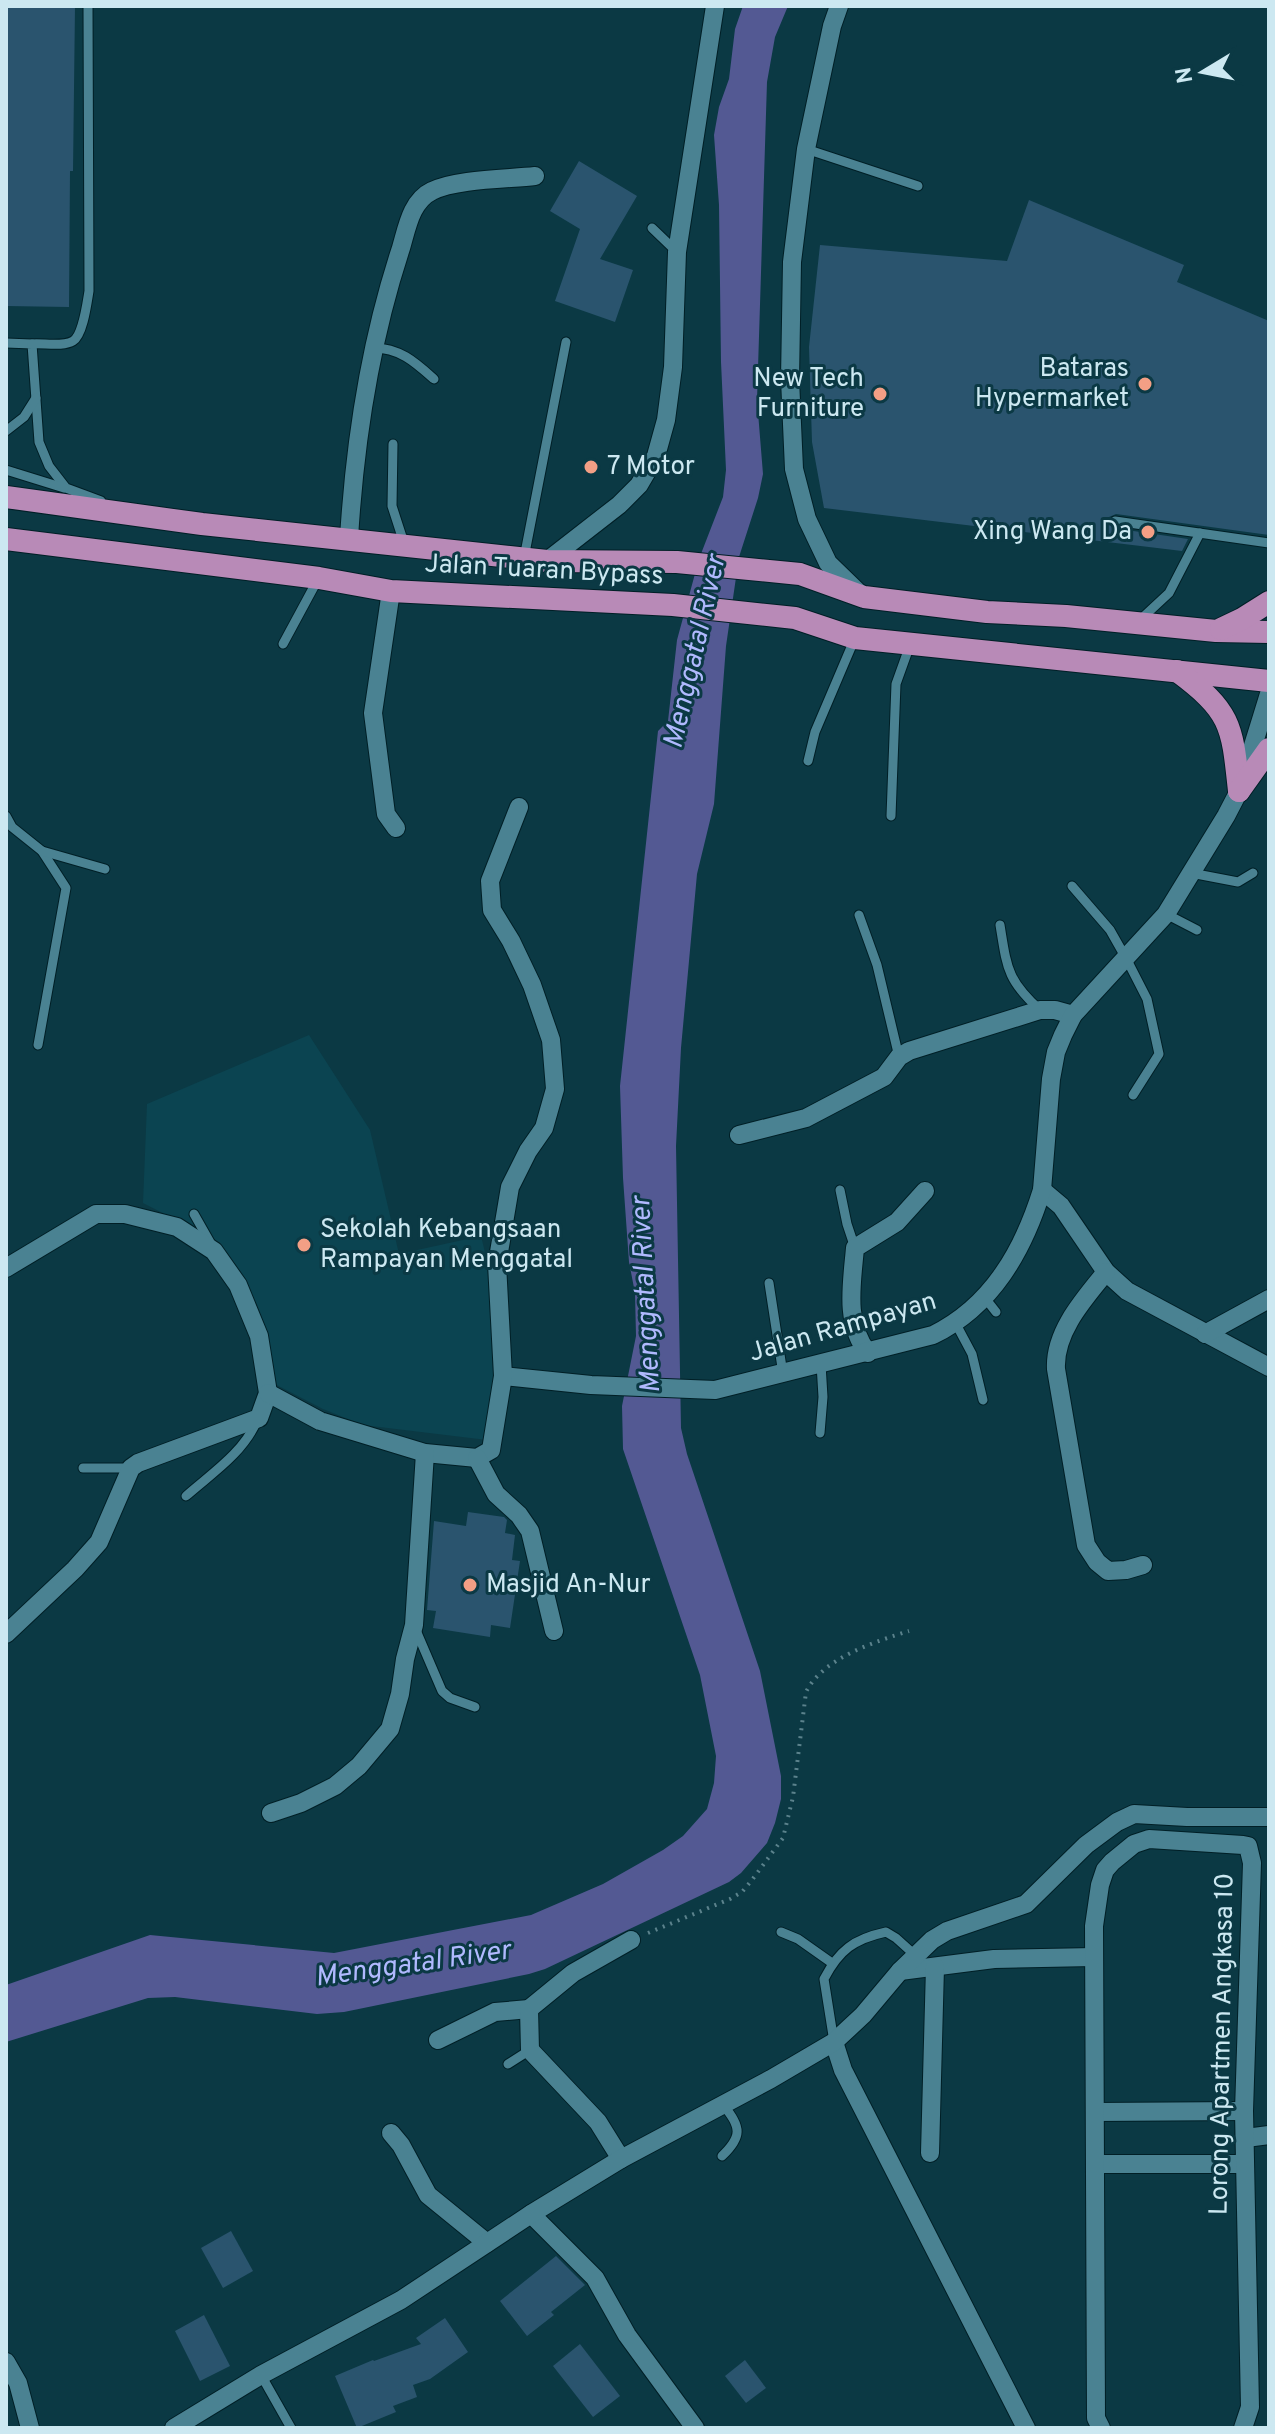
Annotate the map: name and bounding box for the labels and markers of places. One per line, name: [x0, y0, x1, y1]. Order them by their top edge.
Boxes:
place label: Bataras Hypermarket: [975, 353, 1129, 416]
place label: New Tech Furniture: [753, 363, 864, 426]
marker: Bataras Hypermarket: [1136, 375, 1154, 393]
marker: New Tech Furniture: [871, 385, 889, 403]
place label: 7 Motor: [607, 451, 695, 484]
marker: 7 Motor: [582, 458, 600, 476]
place label: Xing Wang Da: [973, 516, 1132, 549]
marker: Xing Wang Da: [1139, 523, 1157, 541]
place label: Sekolah Kebangsaan Rampayan Menggatal: [320, 1214, 573, 1277]
marker: Sekolah Kebangsaan Rampayan Menggatal: [295, 1236, 313, 1254]
place label: Masjid An-Nur: [486, 1569, 651, 1602]
marker: Masjid An-Nur: [461, 1576, 479, 1594]

